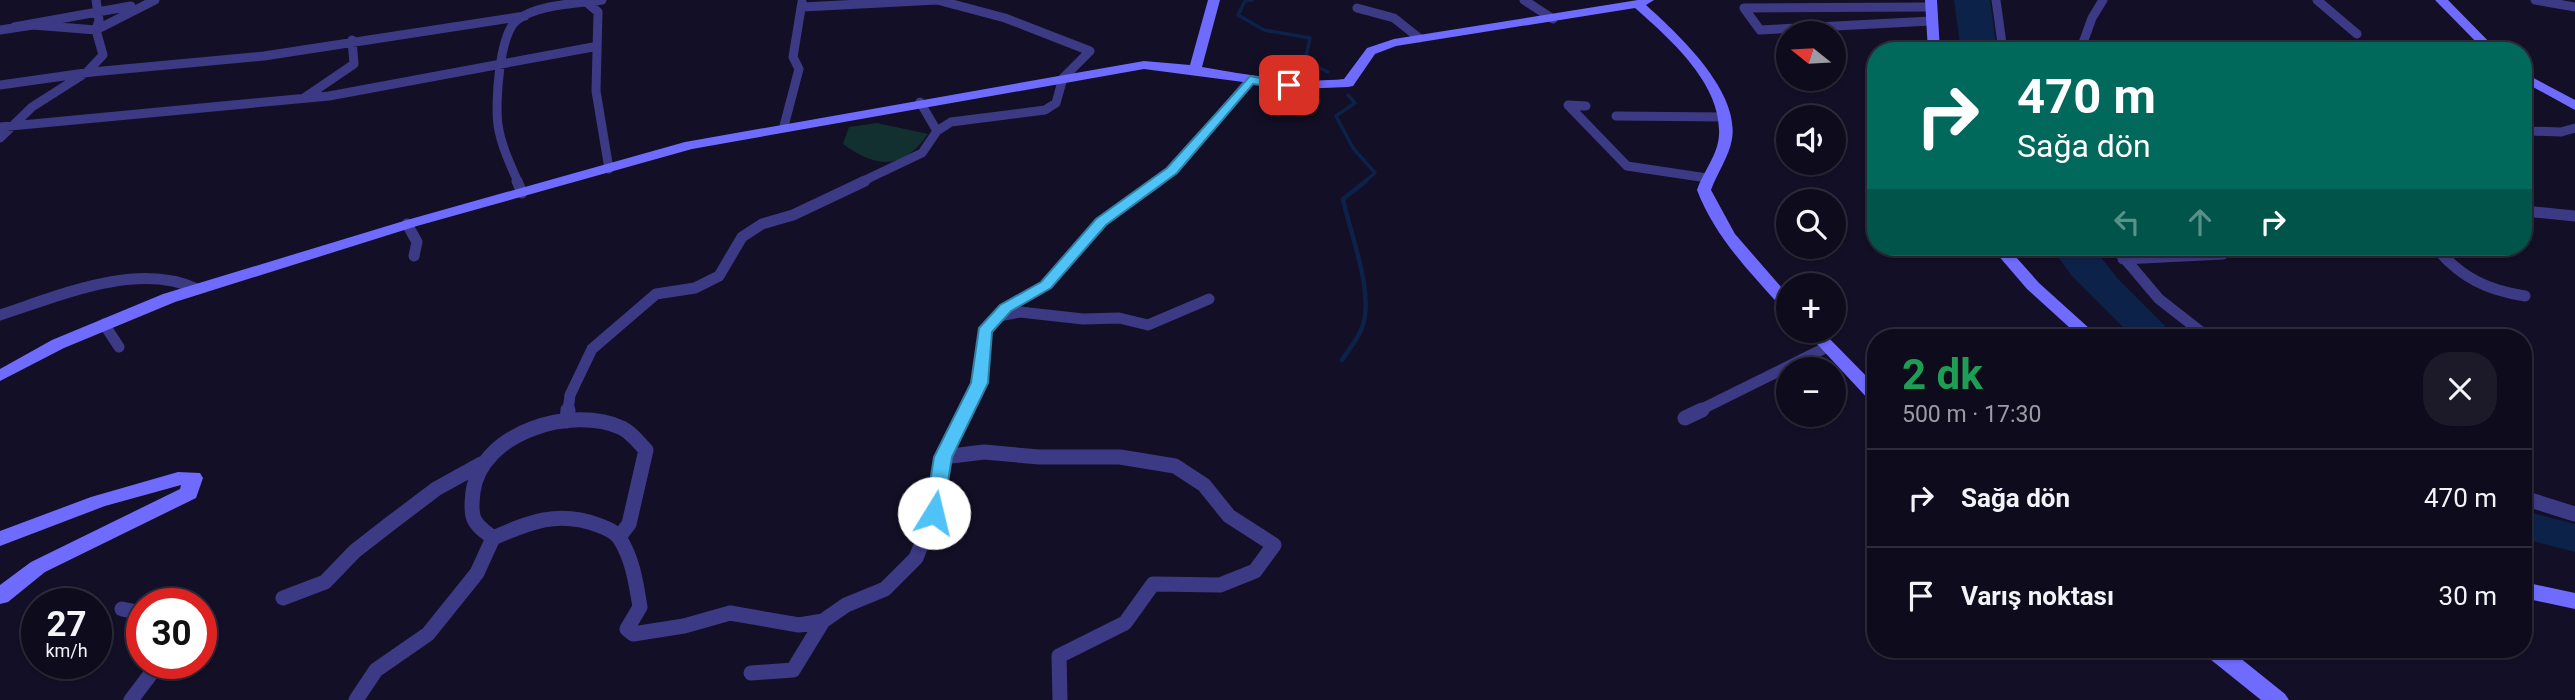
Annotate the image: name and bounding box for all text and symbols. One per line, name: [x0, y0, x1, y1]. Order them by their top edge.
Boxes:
north arrow: [1776, 21, 1846, 91]
map controls: [1776, 21, 1846, 427]
pin: [1259, 55, 1319, 115]
icon: arrive: [1270, 66, 1308, 104]
text: 470 m: [2017, 68, 2156, 125]
icon: right: [1902, 70, 1993, 161]
button: sound: [1776, 105, 1846, 175]
text: Sağa dön: [2017, 127, 2151, 165]
button: search: [1776, 189, 1846, 259]
icon: left: [2108, 203, 2146, 241]
icon: ahead: [2181, 203, 2219, 241]
icon: right: [2254, 203, 2292, 241]
button: +: [1776, 273, 1846, 343]
text: 2 dk: [1902, 350, 1983, 399]
button: close: [2423, 352, 2497, 426]
button: −: [1776, 357, 1846, 427]
text: 500 m · 17:30: [1902, 401, 2041, 428]
position arrow: [897, 476, 971, 550]
icon: right: [1902, 479, 1940, 517]
text: Sağa dön: [1961, 483, 2070, 513]
text: 470 m: [2424, 483, 2497, 513]
icon: arrive: [1902, 577, 1940, 615]
text: Varış noktası: [1961, 581, 2114, 611]
text: 30 m: [2439, 581, 2497, 611]
speed limit sign: 30: [126, 588, 217, 679]
text: 27: [46, 604, 87, 645]
text: km/h: [45, 640, 88, 661]

